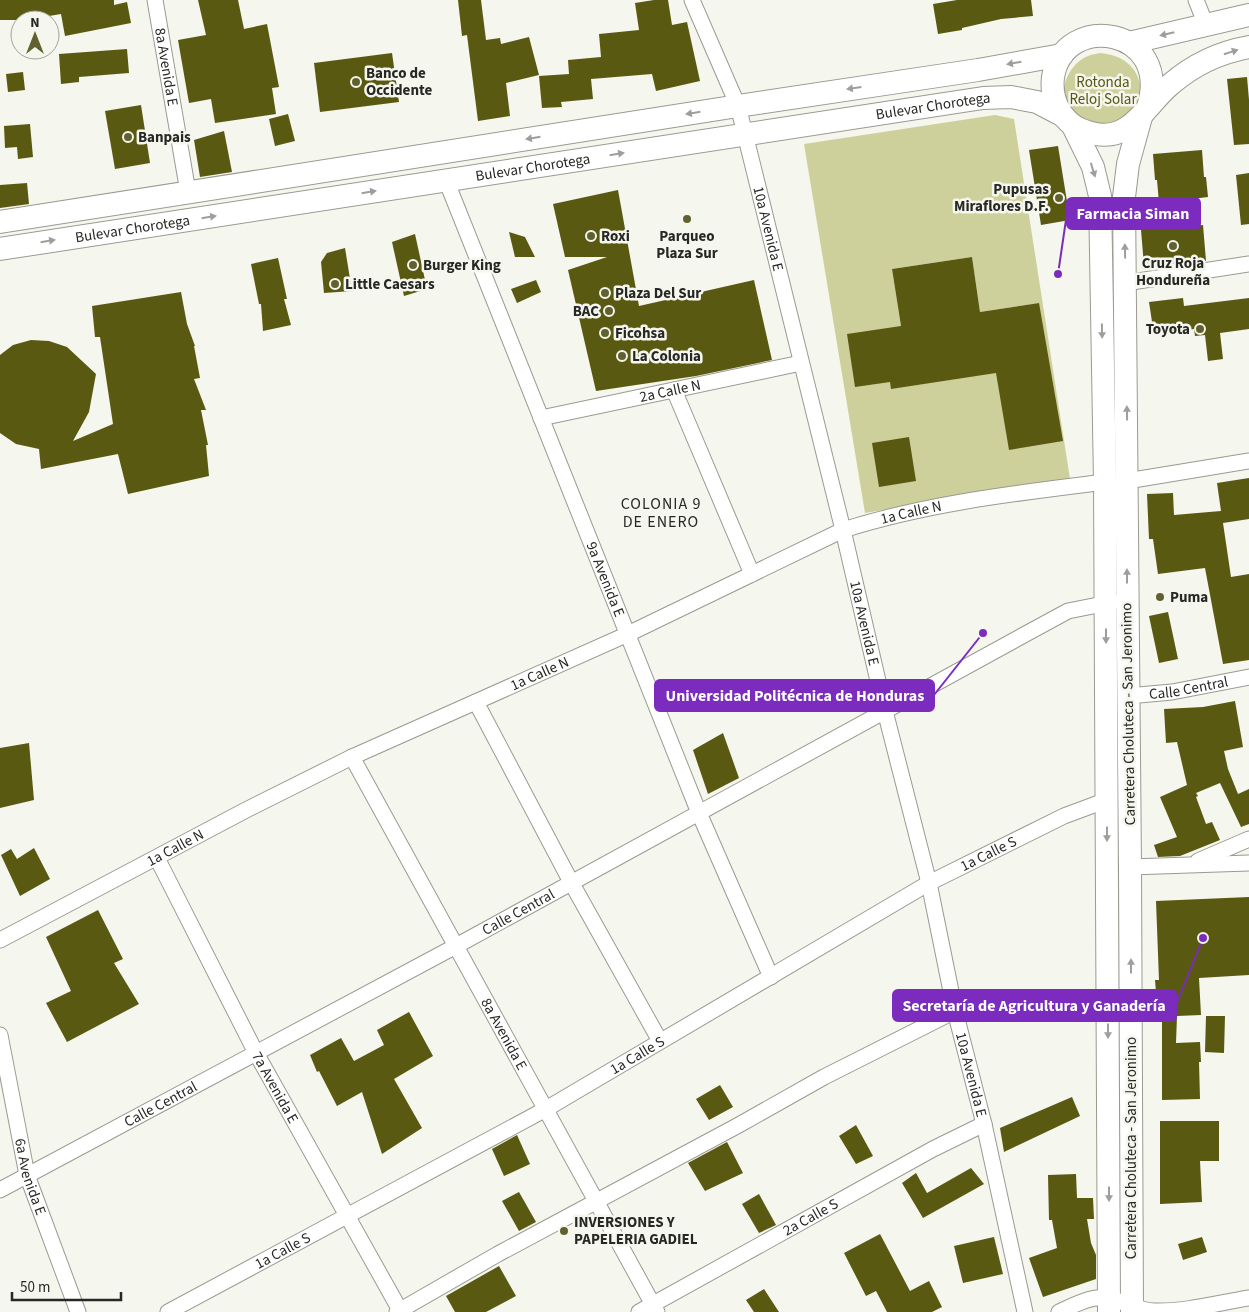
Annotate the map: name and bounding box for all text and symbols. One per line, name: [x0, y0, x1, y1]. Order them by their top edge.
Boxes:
north arrow: [10, 10, 60, 60]
text: N: [30, 13, 40, 33]
street label: 8a Avenida E: [149, 26, 183, 108]
one-way arrow: [1160, 30, 1175, 38]
one-way arrow: [1223, 48, 1238, 55]
one-way arrow: [1006, 60, 1022, 68]
place label: Banco de Occidente: [366, 63, 432, 101]
park label: Rotonda Reloj Solar: [1069, 72, 1137, 110]
marker: Banco de Occidente: [350, 76, 362, 88]
one-way arrow: [845, 85, 861, 93]
street label: Bulevar Chorotega: [874, 88, 991, 125]
one-way arrow: [685, 109, 701, 117]
place label: Banpais: [138, 127, 191, 148]
marker: Banpais: [122, 131, 134, 143]
one-way arrow: [524, 134, 540, 142]
street label: Bulevar Chorotega: [474, 148, 592, 187]
one-way arrow: [609, 150, 625, 158]
one-way arrow: [1089, 162, 1097, 177]
place label: Pupusas Miraflores D.F.: [954, 179, 1049, 217]
street label: 10a Avenida E: [747, 184, 789, 274]
one-way arrow: [362, 188, 378, 196]
marker: Pupusas Miraflores D.F.: [1053, 192, 1065, 204]
callout: Farmacia Siman: [1067, 198, 1200, 229]
text: Farmacia Siman: [1077, 203, 1189, 225]
street label: Bulevar Chorotega: [74, 210, 191, 248]
one-way arrow: [201, 212, 217, 220]
marker: Parqueo Plaza Sur: [681, 213, 693, 225]
place label: Roxi: [601, 226, 630, 247]
place label: Parqueo Plaza Sur: [656, 226, 718, 264]
marker: Roxi: [585, 230, 597, 242]
one-way arrow: [41, 237, 57, 245]
marker: Cruz Roja Hondureña: [1167, 240, 1179, 252]
one-way arrow: [1121, 243, 1129, 259]
place label: Cruz Roja Hondureña: [1136, 253, 1210, 291]
place label: Burger King: [423, 255, 501, 276]
marker: Burger King: [407, 259, 419, 271]
place label: Little Caesars: [345, 274, 435, 295]
marker: Little Caesars: [329, 278, 341, 290]
place label: Plaza Del Sur: [615, 283, 701, 304]
marker: Plaza Del Sur: [599, 287, 611, 299]
place label: BAC: [573, 301, 599, 322]
marker: BAC: [603, 305, 615, 317]
place label: Toyota: [1146, 319, 1190, 340]
place label: Ficohsa: [615, 323, 665, 344]
one-way arrow: [1098, 323, 1106, 339]
marker: Toyota: [1194, 323, 1206, 335]
marker: Ficohsa: [599, 327, 611, 339]
place label: La Colonia: [632, 346, 701, 367]
marker: La Colonia: [616, 350, 628, 362]
street label: 2a Calle N: [638, 374, 703, 408]
one-way arrow: [1123, 405, 1131, 421]
district label: COLONIA 9 DE ENERO: [621, 493, 701, 533]
street label: 1a Calle N: [878, 496, 943, 530]
street label: 9a Avenida E: [581, 539, 630, 620]
one-way arrow: [1123, 568, 1131, 584]
street label: 10a Avenida E: [844, 579, 884, 668]
place label: Puma: [1170, 587, 1208, 608]
marker: Puma: [1154, 591, 1166, 603]
street label: Carretera Choluteca - San Jeronimo: [1116, 603, 1141, 825]
one-way arrow: [1102, 628, 1110, 644]
street label: 1a Calle N: [507, 652, 572, 696]
street label: Calle Central: [1148, 671, 1230, 705]
callout: Universidad Politécnica de Honduras: [655, 680, 934, 711]
text: Universidad Politécnica de Honduras: [666, 685, 924, 707]
street label: 1a Calle N: [143, 824, 208, 872]
one-way arrow: [1103, 826, 1111, 842]
street label: 1a Calle S: [957, 831, 1020, 877]
street label: Calle Central: [478, 884, 559, 941]
one-way arrow: [1127, 958, 1135, 974]
callout: Secretaría de Agricultura y Ganadería: [893, 990, 1176, 1021]
street label: 8a Avenida E: [475, 994, 532, 1074]
text: Secretaría de Agricultura y Ganadería: [902, 995, 1166, 1017]
one-way arrow: [1104, 1023, 1112, 1039]
street label: 10a Avenida E: [950, 1030, 992, 1119]
street label: 1a Calle S: [606, 1031, 669, 1080]
street label: Carretera Choluteca - San Jeronimo: [1121, 1037, 1142, 1259]
street label: 7a Avenida E: [246, 1048, 303, 1127]
street label: Calle Central: [121, 1076, 201, 1133]
street label: 6a Avenida E: [9, 1137, 51, 1218]
one-way arrow: [1105, 1186, 1113, 1202]
street label: 2a Calle S: [779, 1194, 842, 1241]
place label: INVERSIONES Y PAPELERIA GADIEL: [574, 1212, 698, 1250]
marker: INVERSIONES Y PAPELERIA GADIEL: [558, 1225, 570, 1237]
street label: 1a Calle S: [251, 1227, 314, 1274]
scale bar: [12, 1270, 121, 1302]
text: 50 m: [20, 1277, 50, 1298]

